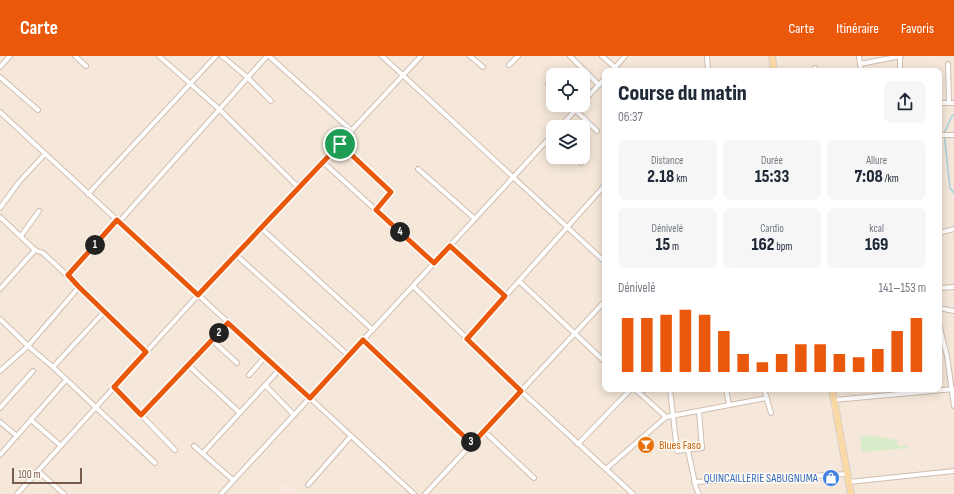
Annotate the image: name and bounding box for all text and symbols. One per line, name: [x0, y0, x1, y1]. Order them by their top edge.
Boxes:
text: Carte: [20, 17, 58, 40]
text: Carte: [788, 20, 814, 37]
text: Itinéraire: [836, 20, 879, 37]
text: Favoris: [901, 20, 934, 37]
map controls: [546, 68, 590, 164]
button: locate: [546, 68, 590, 112]
text: Course du matin: [618, 80, 747, 107]
button: share: [884, 81, 926, 123]
text: 06:37: [618, 109, 643, 125]
button: layers: [546, 120, 590, 164]
pin: [323, 127, 357, 161]
icon: arrive: [329, 133, 351, 155]
text: Distance: [651, 154, 684, 167]
text: Durée: [761, 154, 783, 167]
text: Allure: [866, 154, 887, 167]
text: 2.18: [647, 167, 674, 187]
text: 15:33: [755, 167, 789, 187]
text: 7:08: [854, 167, 883, 187]
text: km: [674, 172, 687, 185]
text: /km: [883, 172, 899, 185]
pin: 4: [390, 222, 410, 242]
text: Dénivelé: [652, 222, 683, 235]
text: Cardio: [760, 222, 784, 235]
text: kcal: [869, 222, 884, 235]
text: 4: [397, 225, 403, 238]
pin: 1: [85, 235, 105, 255]
text: 15: [656, 235, 670, 255]
text: 162: [752, 235, 774, 255]
text: 169: [865, 235, 888, 255]
text: 1: [93, 238, 97, 251]
text: m: [670, 240, 679, 253]
text: bpm: [774, 240, 792, 253]
text: Dénivelé: [618, 280, 655, 296]
text: 141–153 m: [879, 280, 926, 296]
pin: 2: [209, 323, 229, 343]
text: 2: [217, 326, 221, 339]
pin: 3: [461, 432, 481, 452]
text: 3: [469, 435, 473, 448]
bar icon: Blues Faso: [636, 435, 656, 455]
place label: Blues Faso: [659, 438, 701, 453]
scale bar: [12, 466, 82, 485]
text: 100 m: [18, 468, 40, 481]
shop icon: QUINCAILLERIE SABUGNUMA: [821, 468, 841, 488]
place label: QUINCAILLERIE SABUGNUMA: [704, 471, 819, 486]

